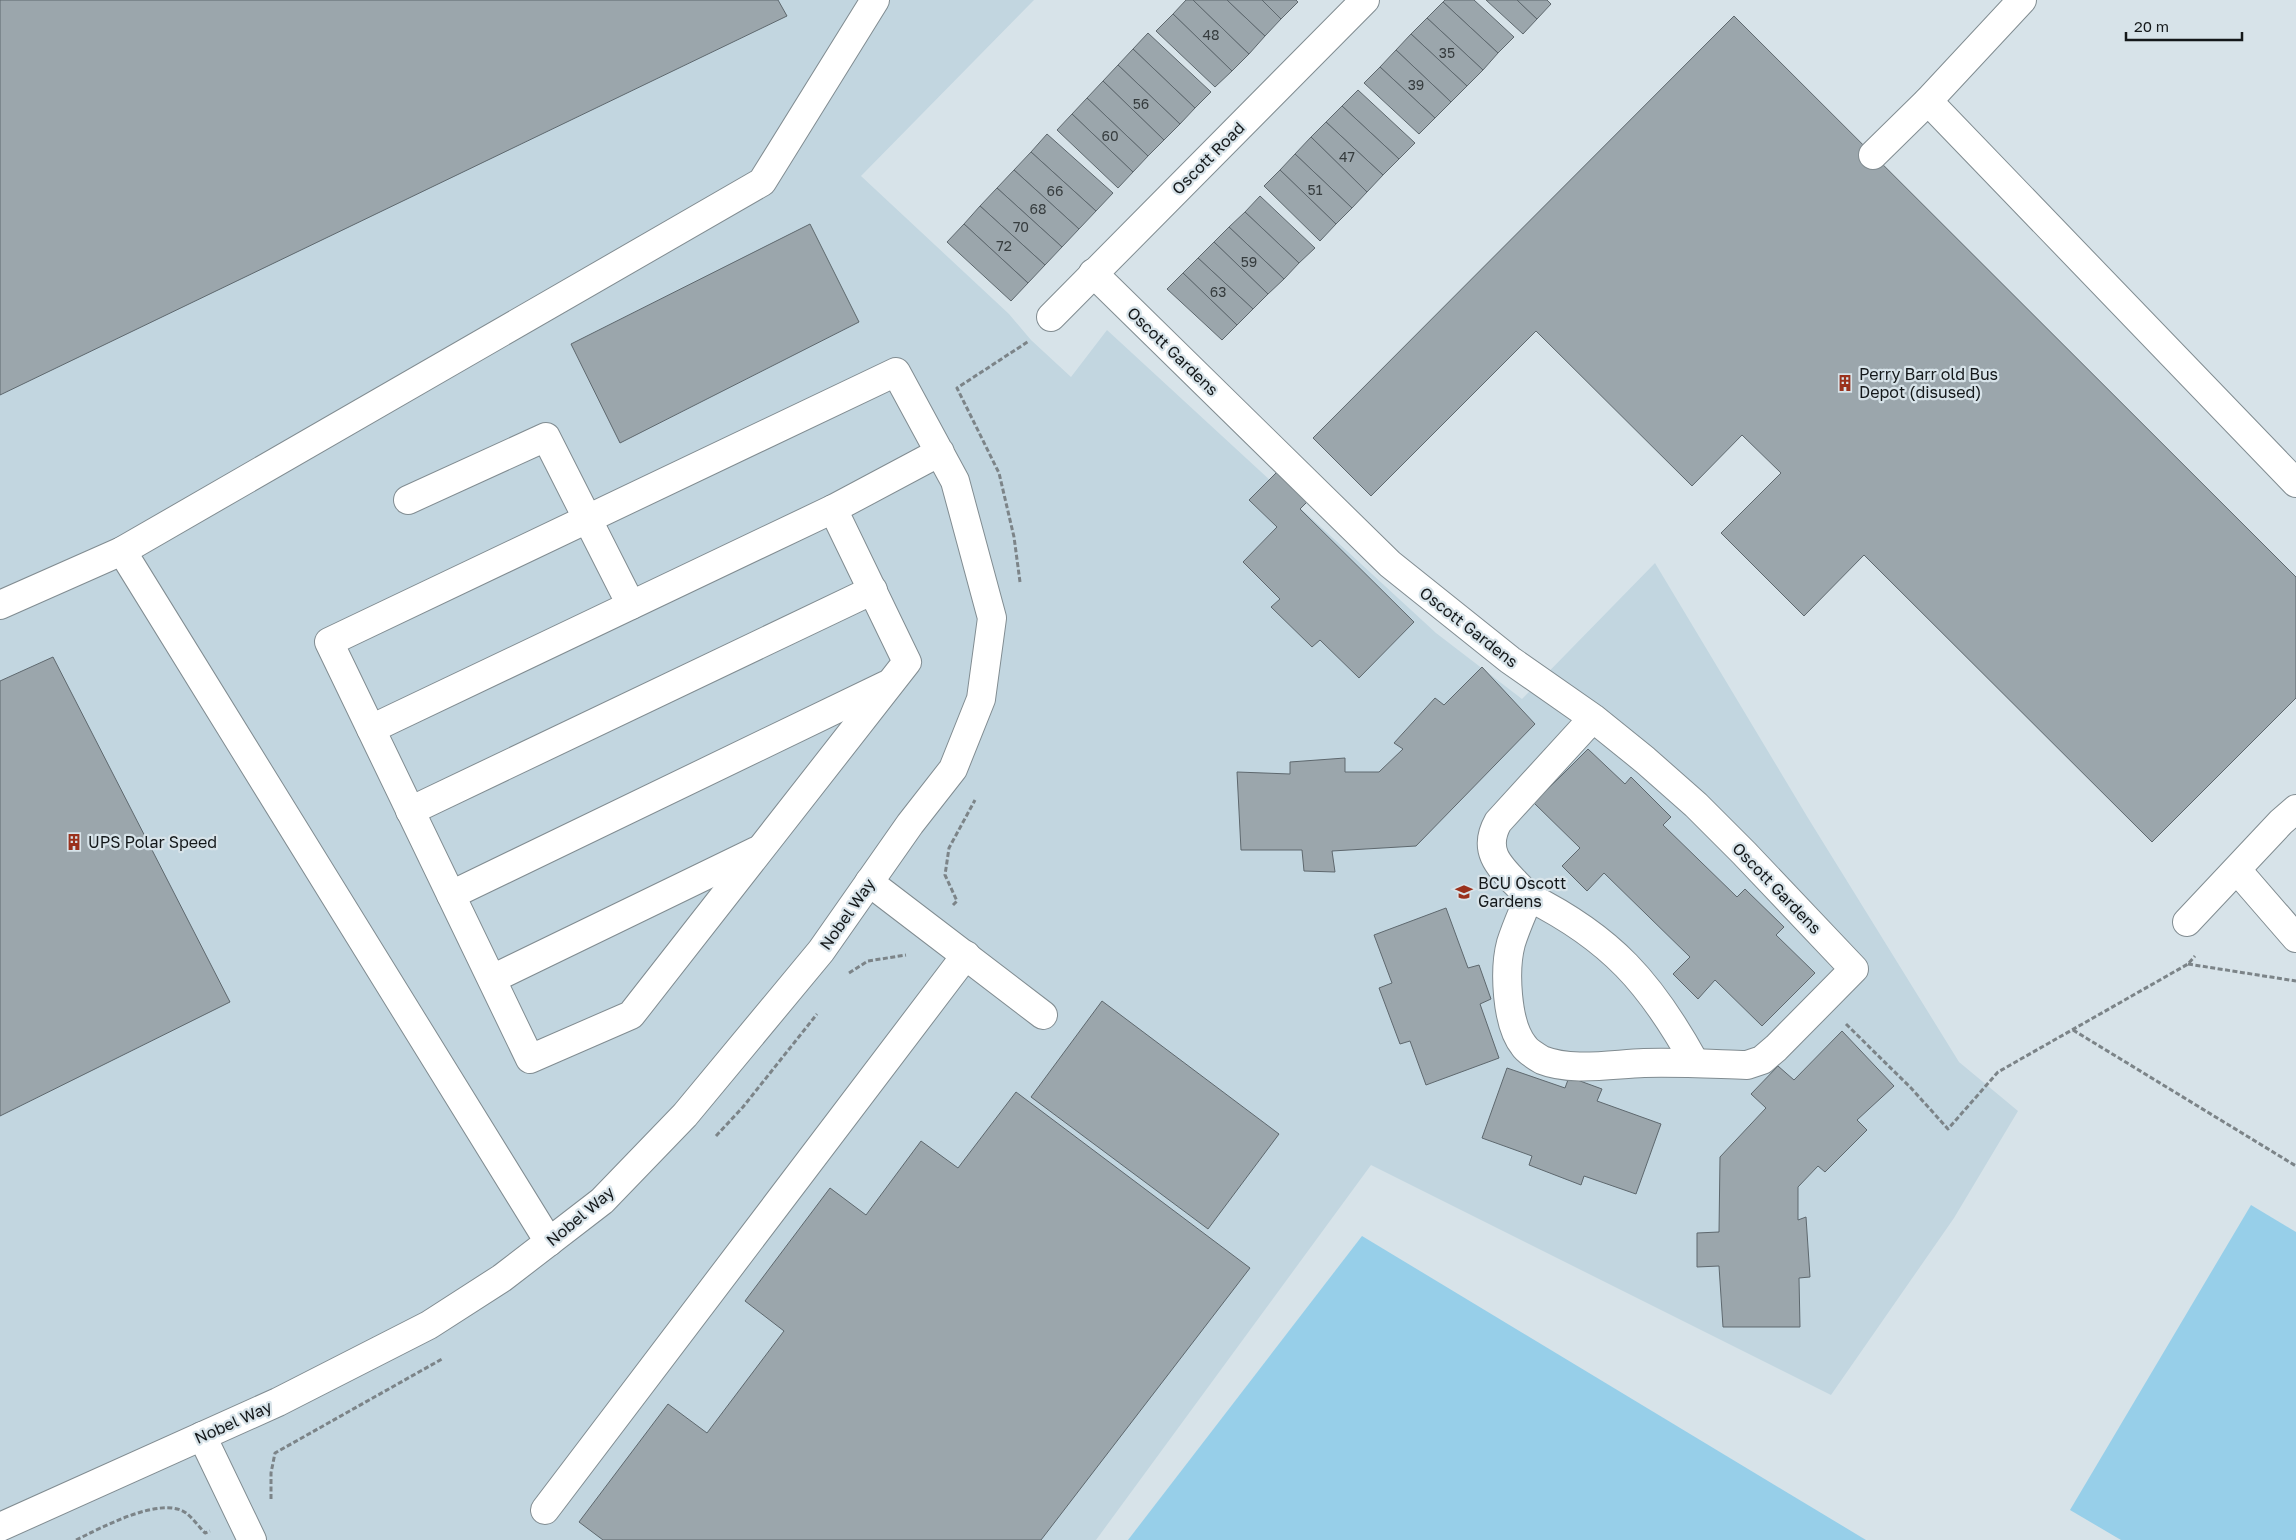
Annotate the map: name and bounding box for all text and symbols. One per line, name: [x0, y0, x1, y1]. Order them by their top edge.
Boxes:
scale bar: [2126, 10, 2242, 42]
text: 20 m: [2134, 17, 2169, 35]
house number: 48: [1202, 26, 1220, 43]
house number: 35: [1439, 44, 1455, 61]
house number: 39: [1408, 76, 1424, 93]
house number: 56: [1133, 95, 1149, 112]
street label: Oscott Road: [1168, 118, 1248, 198]
house number: 60: [1101, 127, 1119, 144]
house number: 47: [1339, 148, 1355, 165]
house number: 51: [1308, 181, 1323, 198]
house number: 66: [1047, 182, 1063, 199]
house number: 68: [1029, 200, 1047, 217]
house number: 70: [1013, 218, 1029, 235]
house number: 72: [996, 237, 1012, 254]
house number: 59: [1241, 253, 1257, 270]
house number: 63: [1210, 283, 1226, 300]
street label: Oscott Gardens: [1123, 302, 1223, 400]
place label: Perry Barr old Bus Depot (disused): [1859, 364, 1998, 402]
building icon: Perry Barr old Bus Depot (disused): [1835, 373, 1855, 393]
street label: Oscott Gardens: [1416, 582, 1522, 672]
building icon: UPS Polar Speed: [64, 832, 84, 852]
place label: UPS Polar Speed: [88, 832, 217, 852]
street label: Oscott Gardens: [1728, 838, 1826, 938]
place label: BCU Oscott Gardens: [1478, 873, 1566, 911]
street label: Nobel Way: [815, 874, 879, 953]
school or university icon: BCU Oscott Gardens: [1454, 882, 1474, 902]
street label: Nobel Way: [542, 1182, 618, 1250]
street label: Nobel Way: [191, 1396, 275, 1448]

